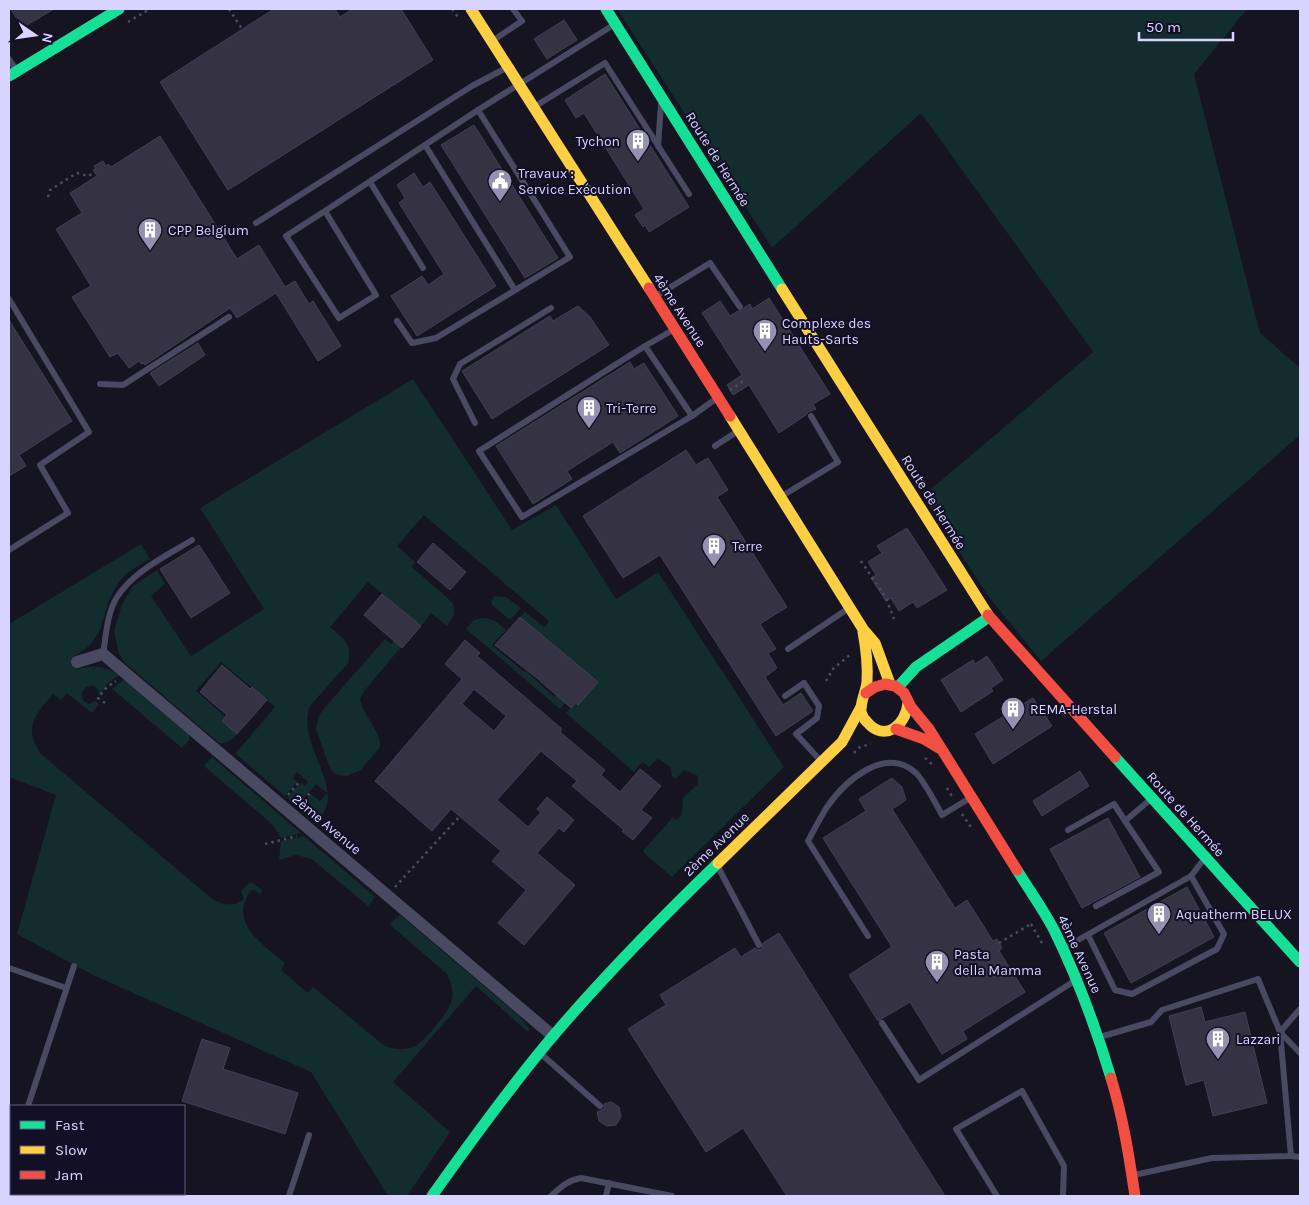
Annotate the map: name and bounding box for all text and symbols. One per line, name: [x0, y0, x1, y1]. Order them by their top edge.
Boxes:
north arrow: [10, 10, 60, 60]
scale bar: [1139, 10, 1233, 42]
text: 50 m: [1146, 18, 1181, 36]
text: N: [38, 31, 57, 45]
street label: Route de Hermée: [682, 109, 753, 210]
building icon: Tychon: [625, 128, 651, 162]
place label: Tychon: [576, 133, 620, 150]
place label: Travaux : Service Exécution: [518, 165, 631, 198]
public building icon: Travaux : Service Exécution: [487, 168, 513, 202]
building icon: CPP Belgium: [137, 217, 163, 251]
place label: CPP Belgium: [168, 222, 249, 239]
street label: 4ème Avenue: [649, 270, 710, 350]
place label: Complexe des Hauts-Sarts: [782, 315, 871, 348]
building icon: Complexe des Hauts-Sarts: [752, 318, 778, 352]
building icon: Tri-Terre: [576, 395, 602, 429]
place label: Tri-Terre: [606, 400, 657, 417]
street label: Route de Hermée: [898, 452, 969, 553]
building icon: Terre: [701, 533, 727, 567]
place label: Terre: [732, 538, 762, 555]
building icon: REMA-Herstal: [1000, 696, 1026, 730]
place label: REMA-Herstal: [1030, 701, 1117, 718]
street label: Route de Hermée: [1143, 768, 1228, 860]
street label: 2ème Avenue: [289, 791, 365, 858]
street label: 2ème Avenue: [680, 809, 753, 880]
building icon: Aquatherm BELUX: [1146, 901, 1172, 935]
place label: Aquatherm BELUX: [1176, 906, 1292, 923]
street label: 4ème Avenue: [1054, 912, 1105, 996]
place label: Pasta della Mamma: [954, 946, 1042, 979]
building icon: Pasta della Mamma: [924, 949, 950, 983]
building icon: Lazzari: [1205, 1026, 1231, 1060]
place label: Lazzari: [1236, 1031, 1280, 1048]
legend: [10, 1105, 185, 1195]
text: Fast: [55, 1116, 85, 1134]
text: Slow: [55, 1141, 87, 1159]
text: Jam: [55, 1166, 83, 1184]

